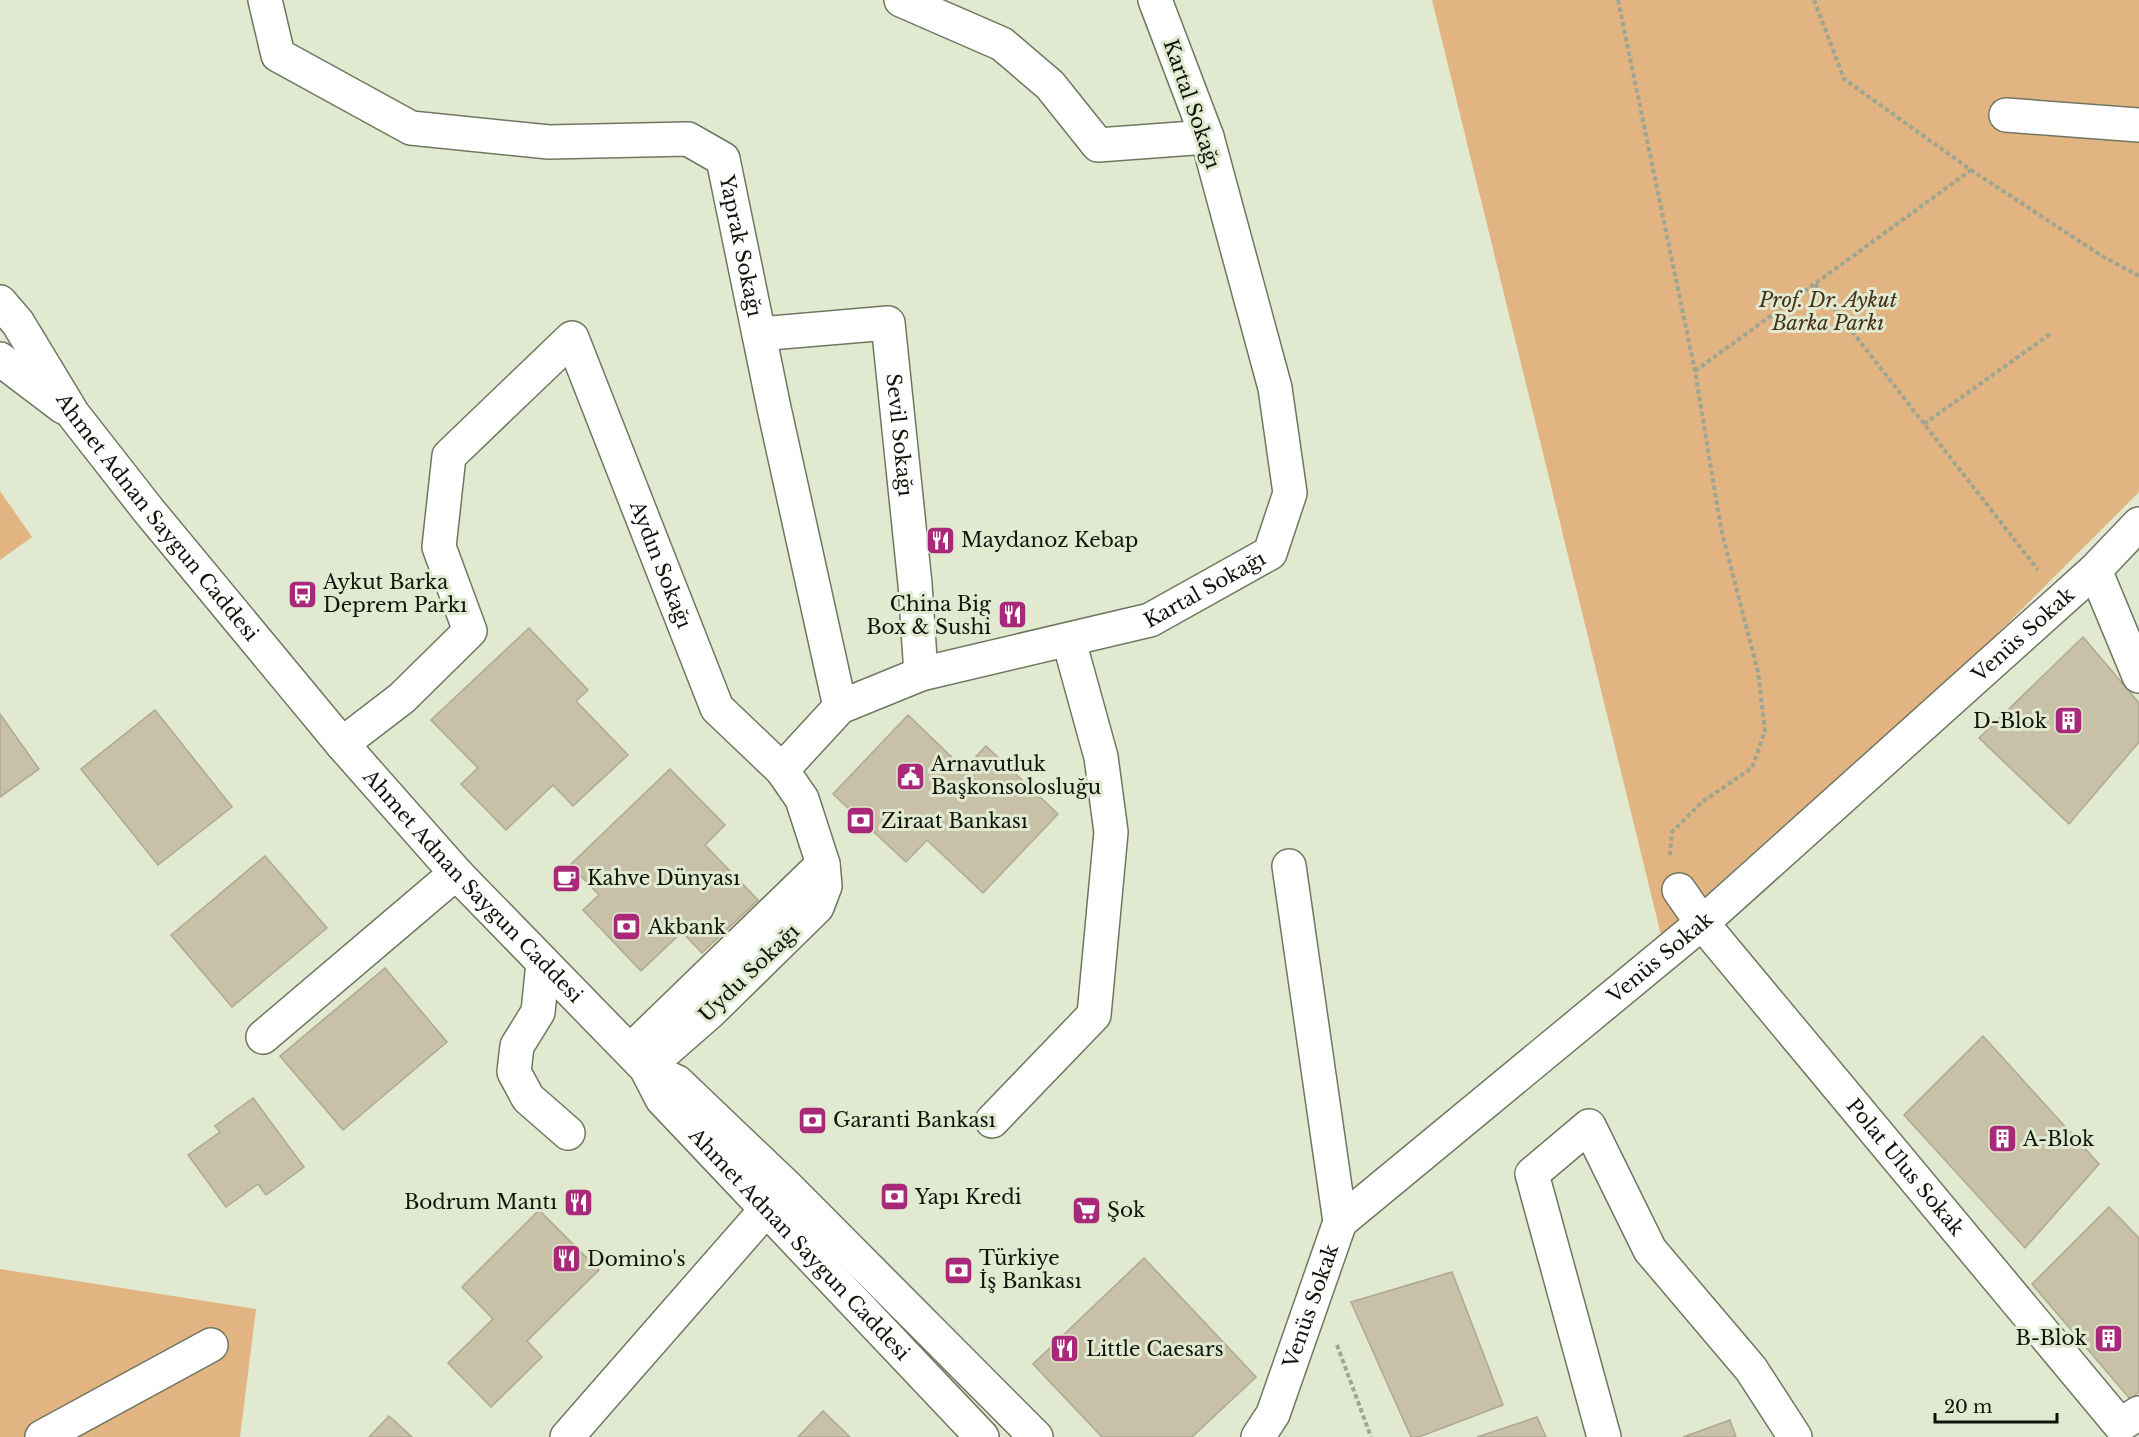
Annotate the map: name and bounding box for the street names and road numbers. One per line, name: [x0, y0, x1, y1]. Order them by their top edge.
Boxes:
street label: Kartal Sokağı: [1159, 36, 1225, 172]
street label: Yaprak Sokağı: [714, 172, 767, 319]
street label: Sevil Sokağı: [881, 372, 918, 498]
street label: Ahmet Adnan Saygun Caddesi: [51, 388, 264, 646]
street label: Aydın Sokağı: [625, 497, 697, 632]
street label: Kartal Sokağı: [1140, 546, 1270, 633]
street label: Venüs Sokak: [1966, 582, 2080, 687]
street label: Ahmet Adnan Saygun Caddesi: [358, 764, 588, 1008]
street label: Venüs Sokak: [1602, 907, 1718, 1009]
street label: Uydu Sokağı: [694, 919, 804, 1027]
street label: Polat Ulus Sokak: [1841, 1094, 1970, 1241]
street label: Ahmet Adnan Saygun Caddesi: [683, 1123, 915, 1365]
street label: Venüs Sokak: [1278, 1240, 1344, 1372]

